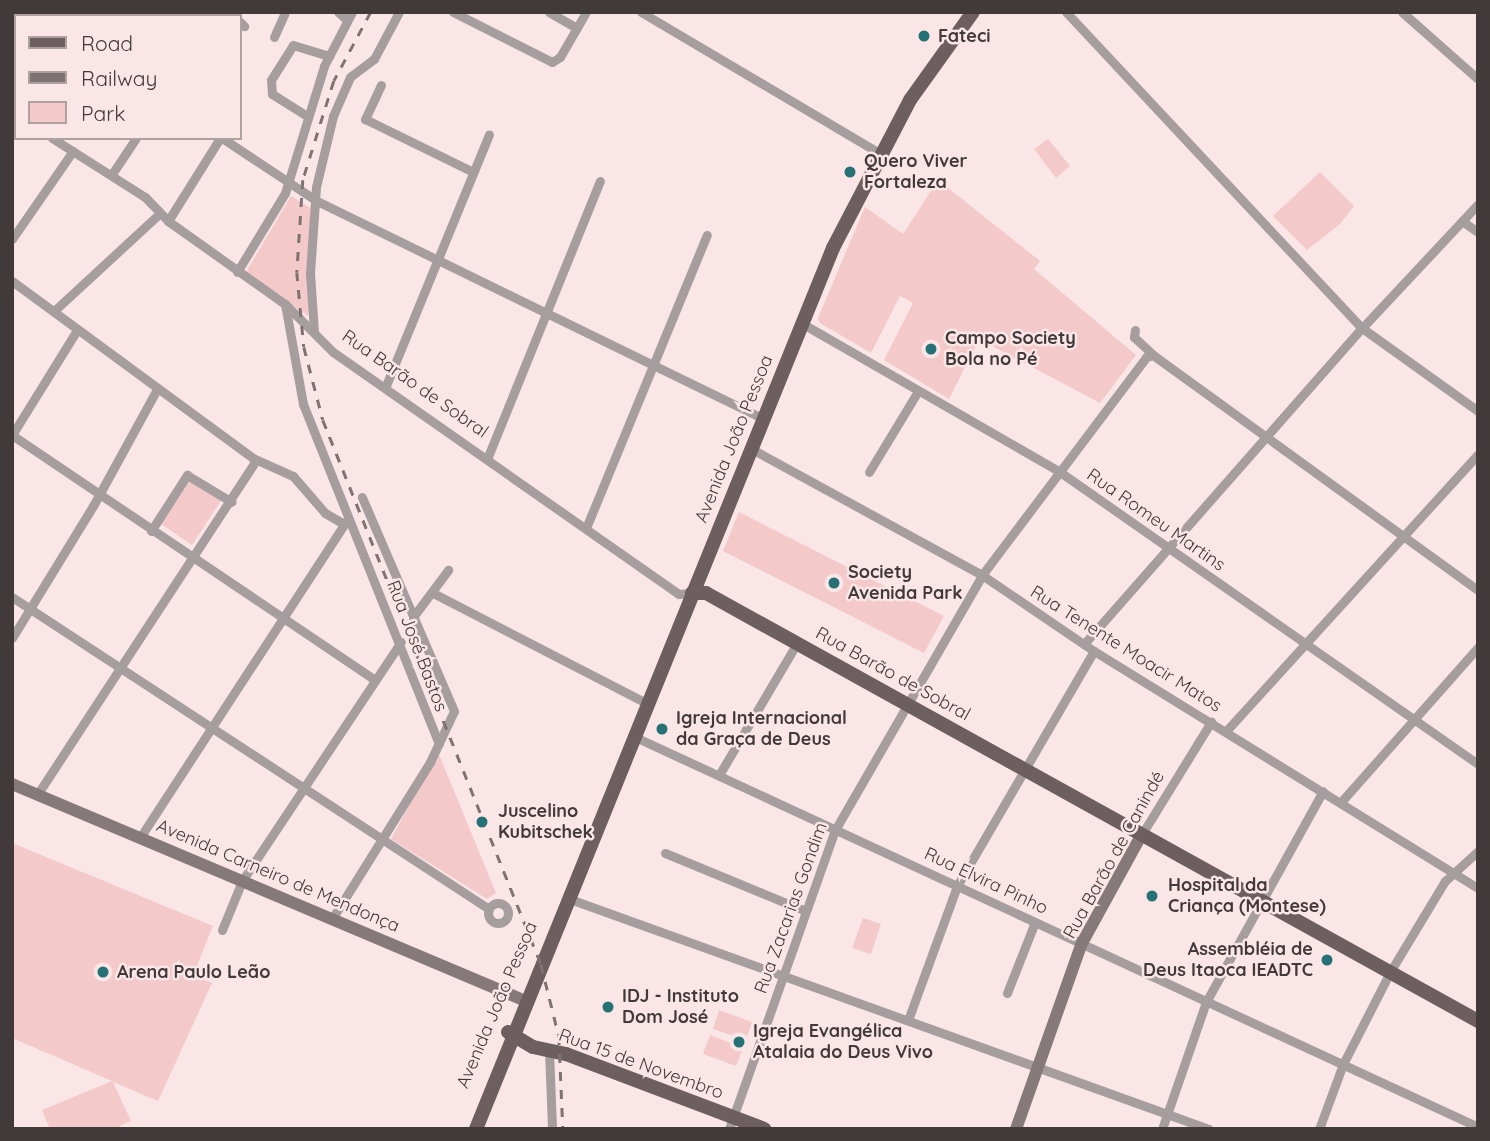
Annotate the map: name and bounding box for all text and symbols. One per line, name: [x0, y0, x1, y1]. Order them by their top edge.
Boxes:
legend: [14, 14, 242, 140]
place label: Fateci: [938, 25, 991, 47]
marker: Fateci: [916, 28, 932, 44]
text: Road: [81, 30, 133, 56]
text: Railway: [81, 65, 157, 91]
text: Park: [81, 100, 125, 126]
place label: Quero Viver Fortaleza: [864, 151, 967, 194]
marker: Quero Viver Fortaleza: [842, 164, 858, 180]
street label: Rua Barão de Sobral: [338, 325, 492, 443]
place label: Campo Society Bola no Pé: [945, 328, 1076, 370]
marker: Campo Society Bola no Pé: [923, 341, 939, 357]
street label: Avenida João Pessoa: [690, 352, 778, 526]
street label: Rua Romeu Martins: [1083, 464, 1229, 576]
place label: Society Avenida Park: [848, 562, 962, 604]
marker: Society Avenida Park: [826, 575, 842, 591]
street label: Rua José Bastos: [382, 577, 452, 715]
street label: Rua Tenente Moacir Matos: [1026, 581, 1226, 717]
street label: Rua Barão de Sobral: [812, 622, 974, 726]
place label: Igreja Internacional da Graça de Deus: [676, 708, 847, 750]
marker: Igreja Internacional da Graça de Deus: [654, 721, 670, 737]
street label: Rua Barão de Canindé: [1059, 767, 1169, 943]
place label: Juscelino Kubitschek: [498, 801, 593, 844]
marker: Juscelino Kubitschek: [472, 812, 492, 832]
street label: Avenida Carneiro de Mendonça: [153, 815, 403, 937]
street label: Rua Zacarias Gondim: [750, 819, 832, 997]
street label: Rua Elvira Pinho: [921, 843, 1051, 919]
place label: Hospital da Criança (Montese): [1168, 875, 1326, 917]
marker: Hospital da Criança (Montese): [1142, 886, 1162, 906]
street label: Avenida João Pessoa: [452, 918, 542, 1092]
place label: Assembléia de Deus Itaoca IEADTC: [1143, 939, 1313, 982]
marker: Assembléia de Deus Itaoca IEADTC: [1319, 952, 1335, 968]
place label: Arena Paulo Leão: [117, 961, 270, 983]
marker: Arena Paulo Leão: [95, 964, 111, 980]
place label: IDJ - Instituto Dom José: [622, 986, 739, 1028]
marker: IDJ - Instituto Dom José: [600, 999, 616, 1015]
place label: Igreja Evangélica Atalaia do Deus Vivo: [753, 1021, 933, 1064]
street label: Rua 15 de Novembro: [556, 1024, 726, 1104]
marker: Igreja Evangélica Atalaia do Deus Vivo: [731, 1034, 747, 1050]

